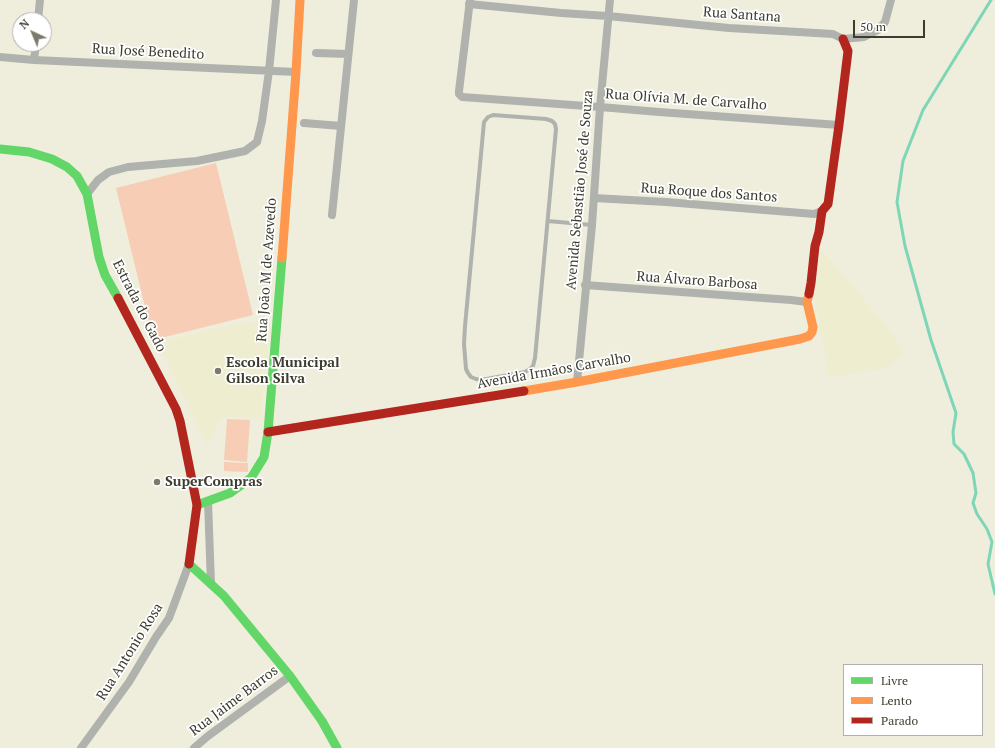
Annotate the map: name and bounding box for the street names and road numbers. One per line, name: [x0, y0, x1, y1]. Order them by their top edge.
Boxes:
street label: Rua Santana: [703, 4, 781, 26]
street label: Rua José Benedito: [91, 41, 205, 63]
street label: Rua Olívia M. de Carvalho: [605, 86, 767, 114]
street label: Avenida Sebastião José de Souza: [563, 89, 597, 291]
street label: Rua Roque dos Santos: [640, 180, 778, 206]
street label: Rua João M de Azevedo: [254, 197, 280, 343]
street label: Estrada do Gado: [109, 257, 169, 355]
street label: Rua Álvaro Barbosa: [636, 268, 758, 294]
street label: Avenida Irmãos Carvalho: [476, 349, 632, 393]
street label: Rua Antonio Rosa: [93, 600, 167, 704]
street label: Rua Jaime Barros: [187, 662, 281, 740]

